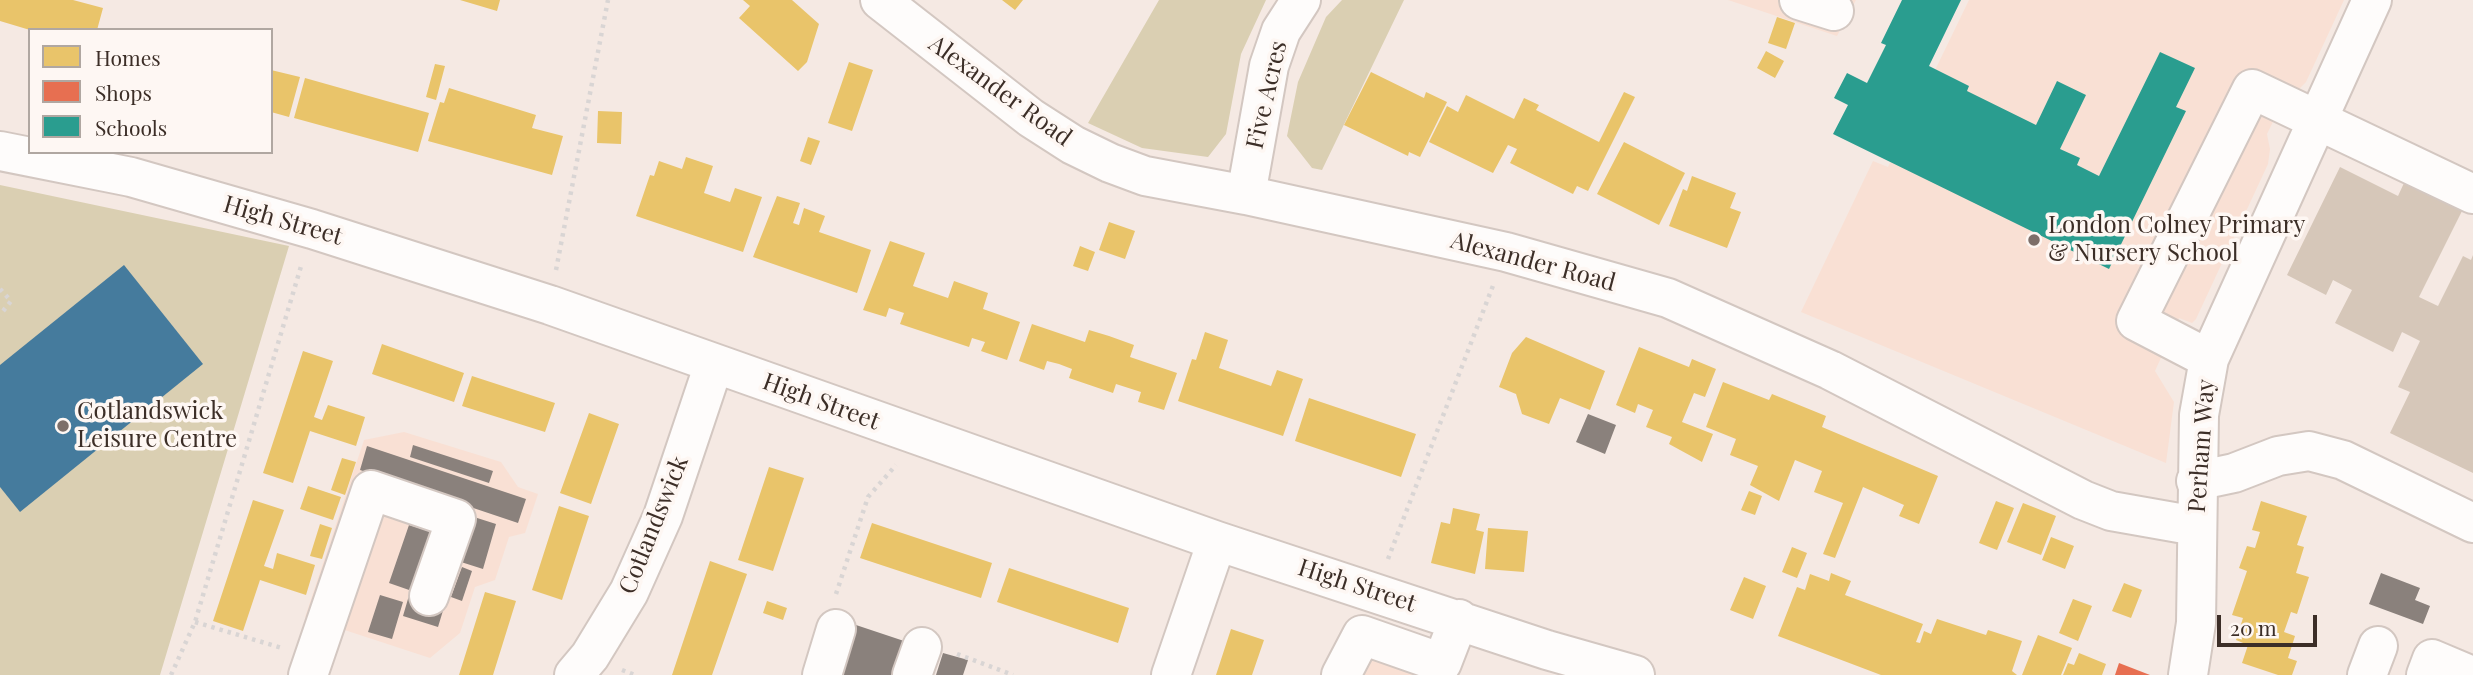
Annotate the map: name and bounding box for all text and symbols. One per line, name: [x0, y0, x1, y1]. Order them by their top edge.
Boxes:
legend: [28, 28, 273, 154]
street label: Alexander Road: [923, 29, 1077, 153]
street label: Five Acres: [1241, 38, 1293, 152]
text: Homes: [95, 43, 161, 71]
text: Shops: [95, 78, 152, 106]
text: Schools: [95, 113, 167, 141]
street label: High Street: [220, 190, 346, 252]
place label: London Colney Primary & Nursery School: [2048, 212, 2305, 268]
street label: Alexander Road: [1447, 226, 1619, 298]
marker: London Colney Primary & Nursery School: [2026, 232, 2042, 248]
street label: High Street: [759, 368, 883, 436]
street label: Perham Way: [2183, 378, 2221, 514]
place label: Cotlandswick Leisure Centre: [77, 398, 237, 454]
marker: Cotlandswick Leisure Centre: [55, 418, 71, 434]
street label: Cotlandswick: [613, 452, 695, 598]
street label: High Street: [1294, 553, 1420, 619]
scale bar: [2221, 602, 2321, 646]
text: 20 m: [2230, 613, 2277, 641]

